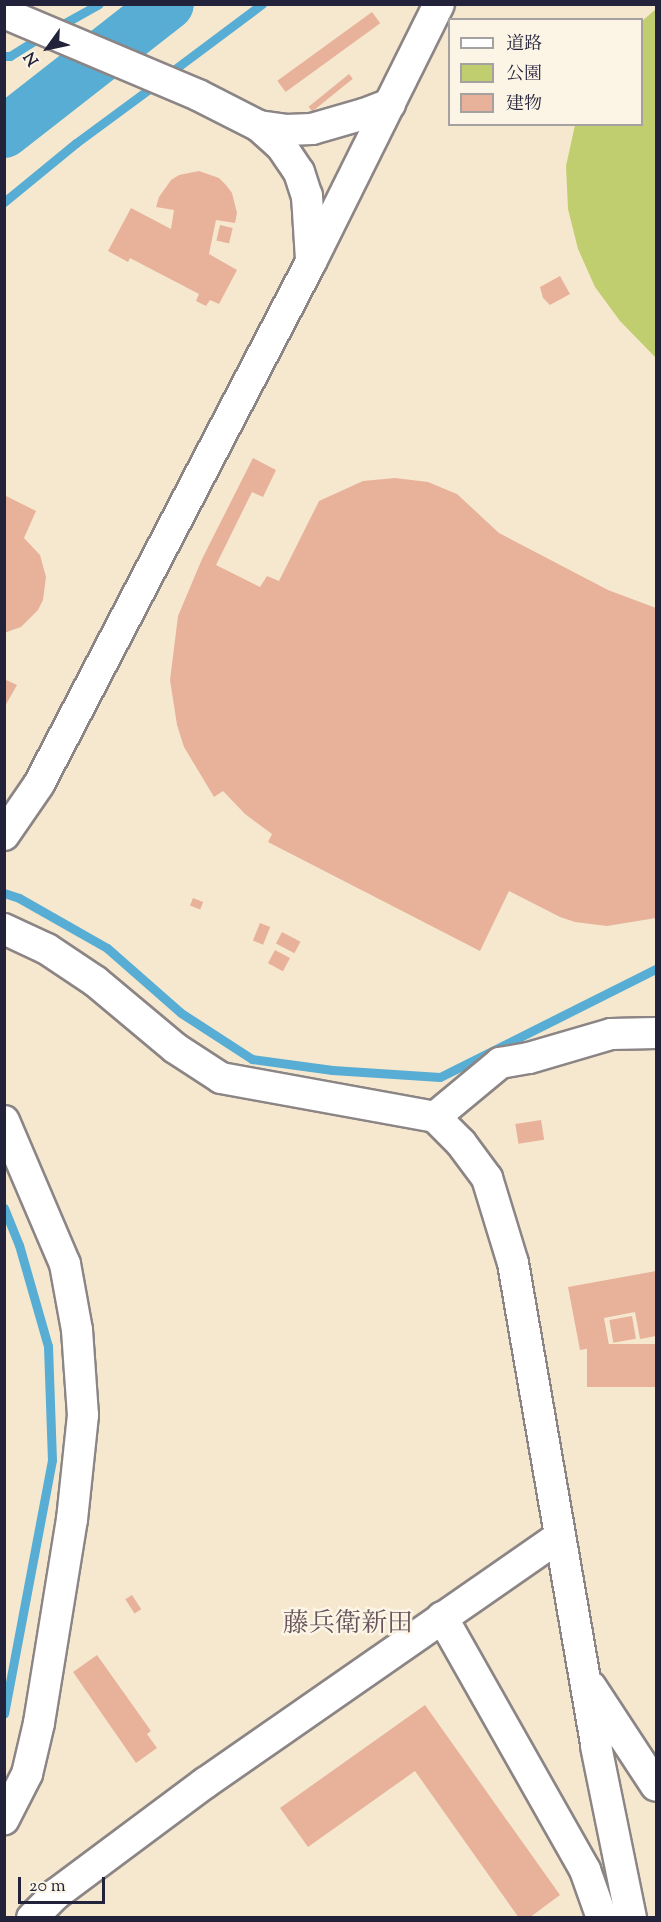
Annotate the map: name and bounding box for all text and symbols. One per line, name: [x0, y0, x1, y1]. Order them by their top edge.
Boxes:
north arrow: [18, 18, 78, 78]
legend: [448, 18, 643, 126]
text: 道路: [506, 32, 542, 58]
text: N: [19, 46, 46, 70]
text: 公園: [506, 62, 542, 88]
text: 建物: [506, 92, 542, 118]
district label: 藤兵衛新田: [283, 1609, 413, 1641]
scale bar: [21, 1865, 108, 1903]
text: 20 m: [29, 1874, 66, 1900]

